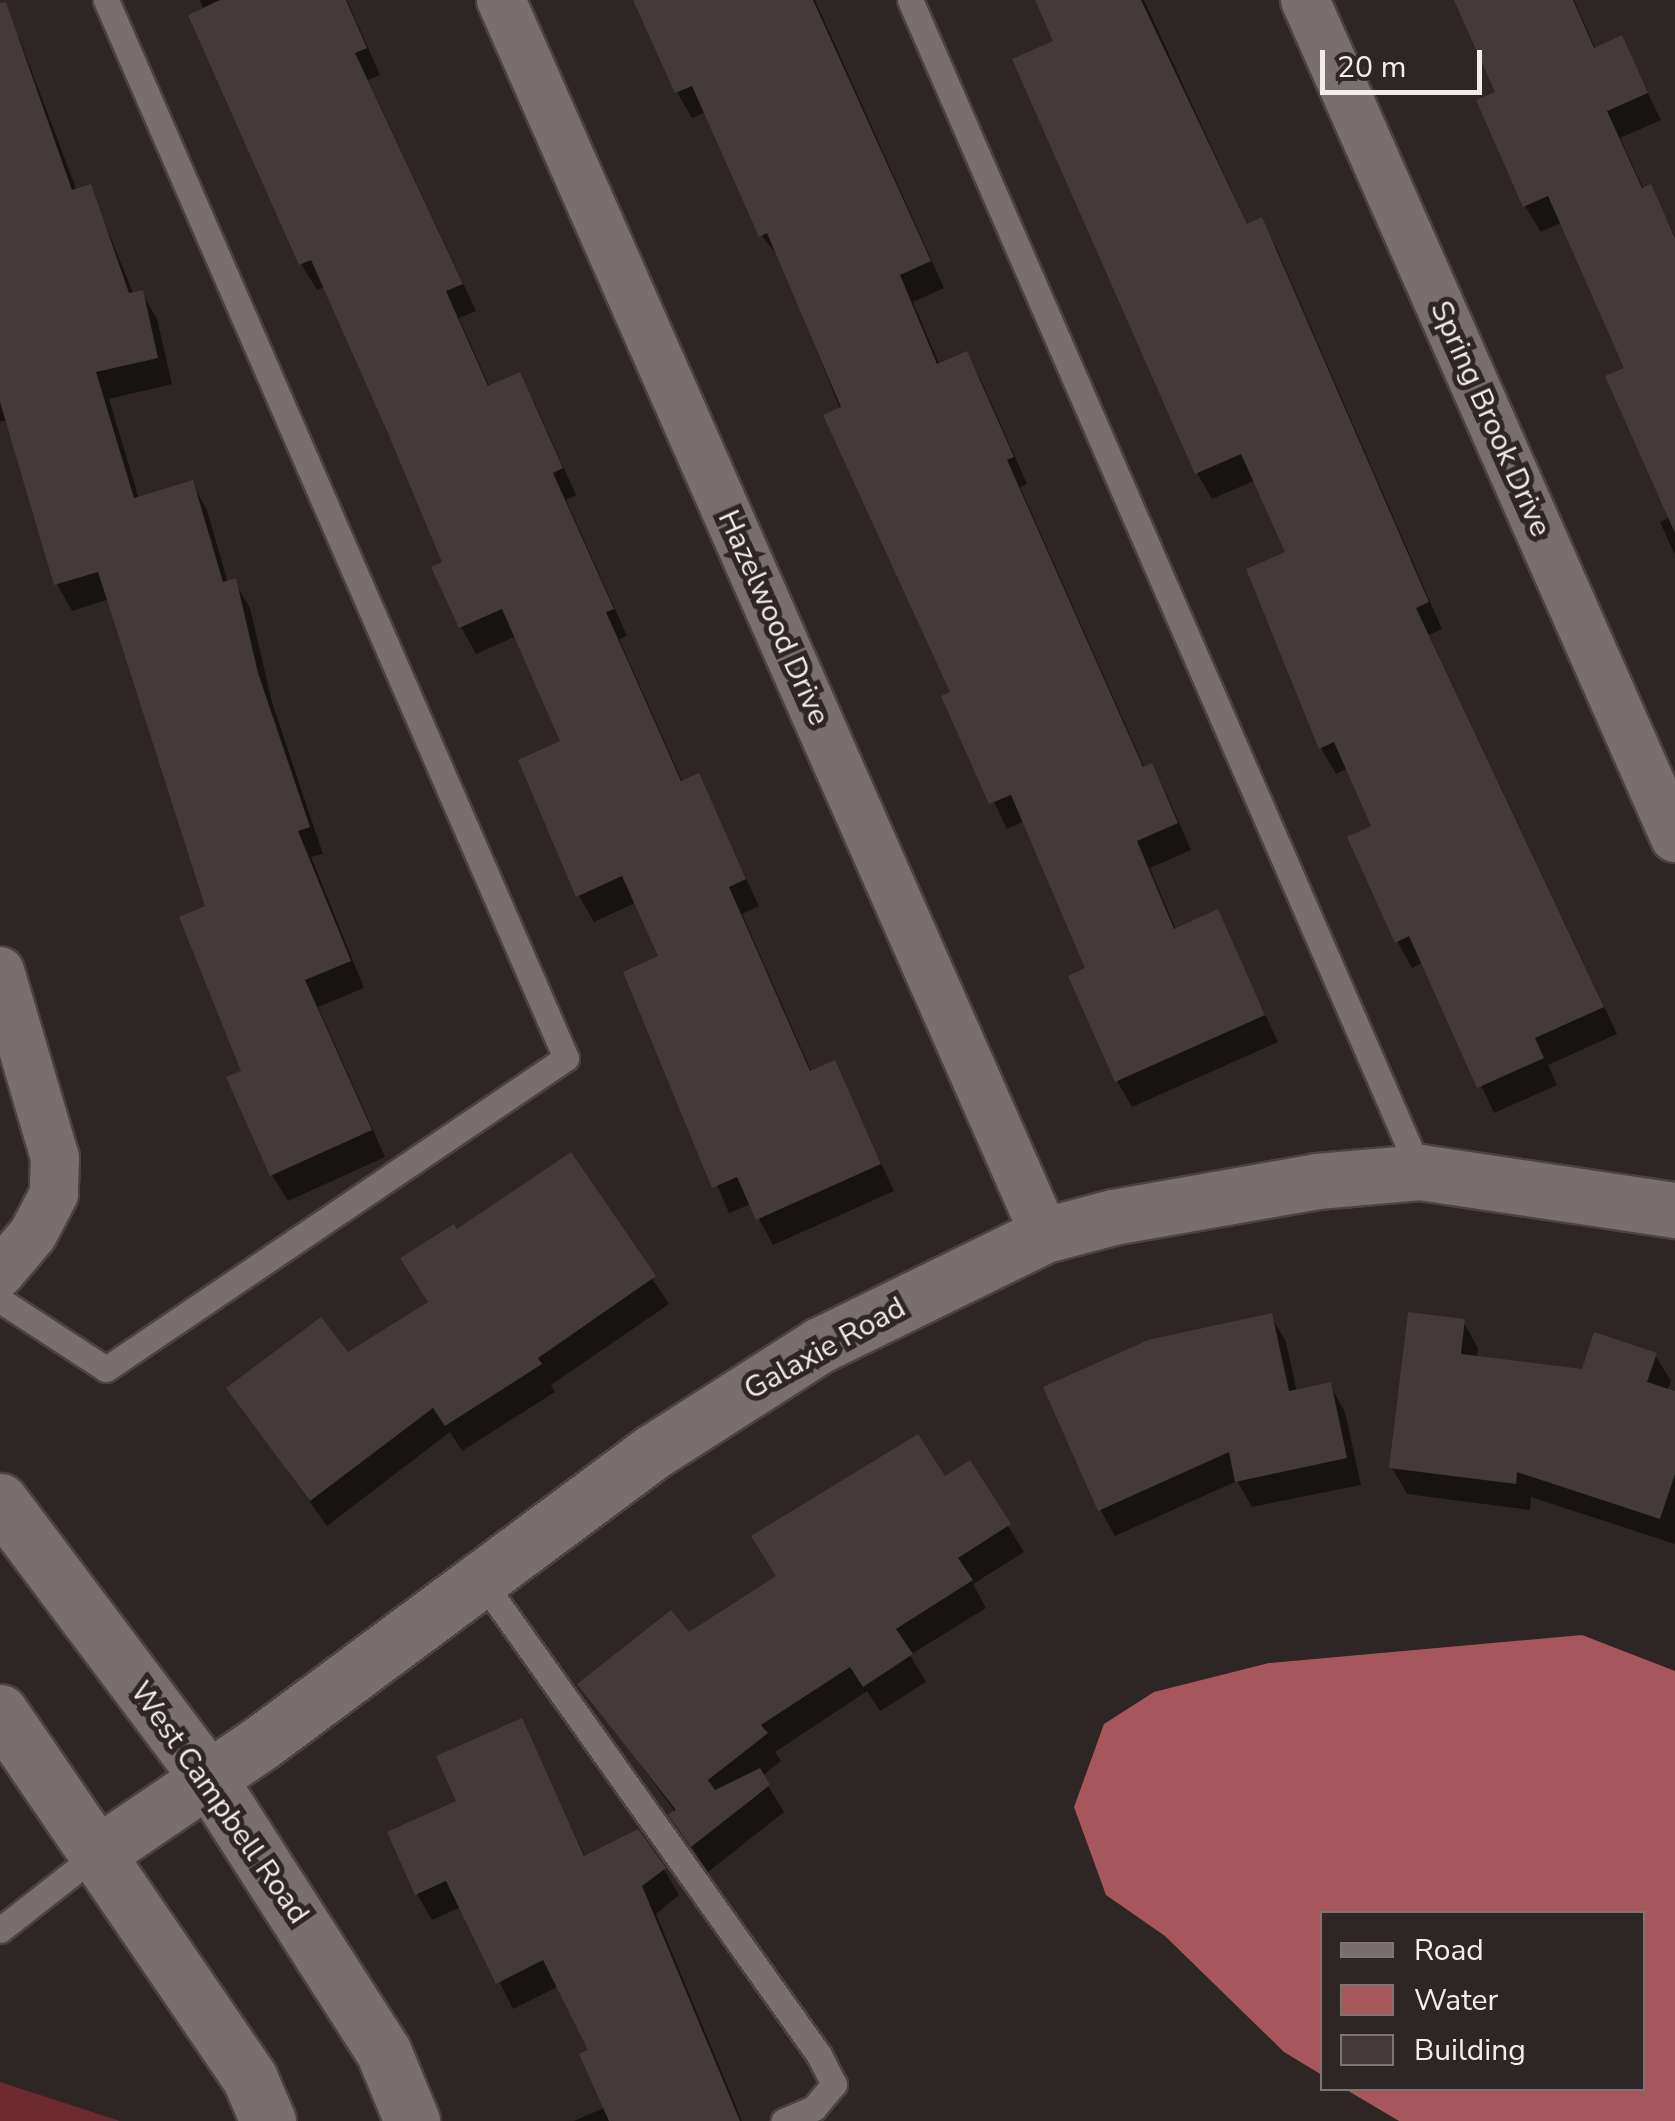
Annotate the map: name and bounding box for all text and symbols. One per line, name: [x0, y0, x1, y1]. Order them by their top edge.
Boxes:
scale bar: [1325, 30, 1488, 92]
text: 20 m: [1337, 47, 1406, 88]
street label: Spring Brook Drive: [1422, 296, 1558, 542]
street label: Hazelwood Drive: [709, 505, 837, 731]
street label: Galaxie Road: [738, 1290, 912, 1408]
street label: West Campbell Road: [122, 1675, 316, 1931]
legend: [1320, 1911, 1645, 2091]
text: Road: [1414, 1930, 1484, 1971]
text: Water: [1414, 1980, 1498, 2021]
text: Building: [1414, 2030, 1526, 2071]

